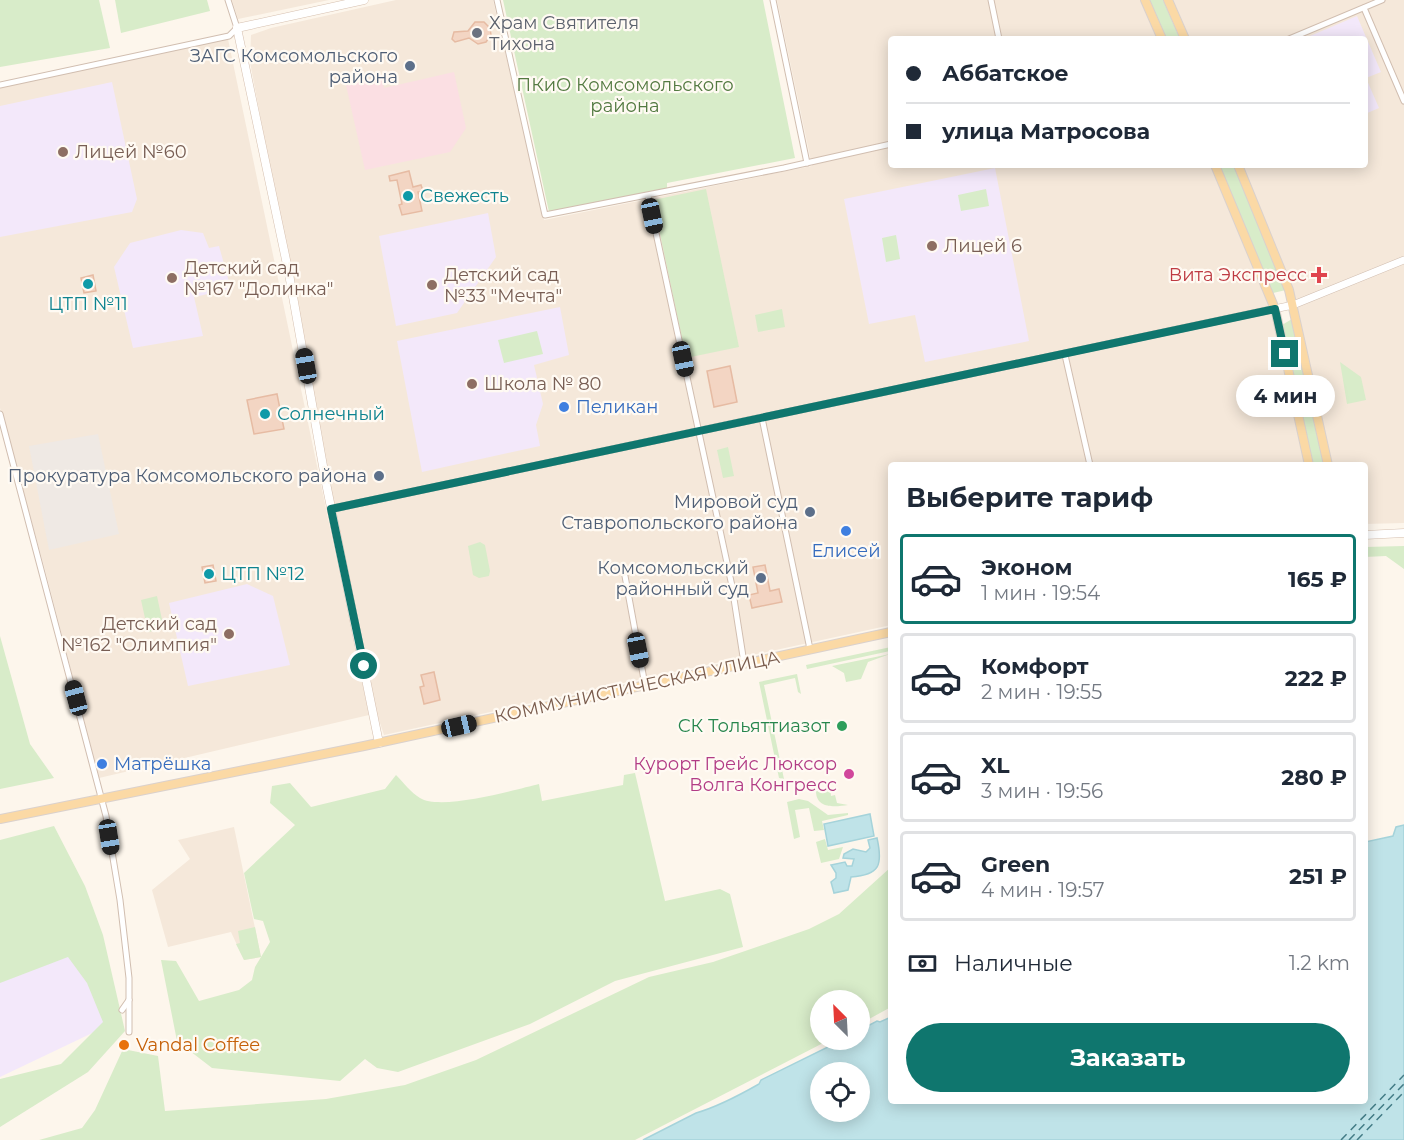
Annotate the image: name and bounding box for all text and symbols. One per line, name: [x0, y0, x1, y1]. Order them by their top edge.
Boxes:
place label: Храм Святителя Тихона: [489, 12, 639, 55]
marker: Храм Святителя Тихона: [470, 26, 484, 40]
place label: ЗАГС Комсомольского района: [190, 45, 398, 88]
marker: ЗАГС Комсомольского района: [403, 59, 417, 73]
text: Аббатское: [942, 60, 1069, 87]
park label: ПКиО Комсомольского района: [516, 74, 734, 117]
text: улица Матросова: [942, 118, 1150, 145]
place label: Лицей №60: [75, 141, 187, 163]
marker: Лицей №60: [56, 145, 70, 159]
place label: Свежесть: [420, 185, 509, 207]
marker: Свежесть: [401, 189, 415, 203]
car: [639, 197, 665, 235]
place label: Лицей 6: [944, 235, 1022, 257]
marker: Лицей 6: [925, 239, 939, 253]
place label: Детский сад №167 "Долинка": [184, 257, 334, 300]
place label: Детский сад №33 "Мечта": [444, 264, 562, 307]
place label: Вита Экспресс: [1169, 264, 1307, 286]
marker: Вита Экспресс: [1312, 268, 1326, 282]
marker: Детский сад №167 "Долинка": [165, 271, 179, 285]
marker: ЦТП №11: [81, 277, 95, 291]
marker: Детский сад №33 "Мечта": [425, 278, 439, 292]
place label: ЦТП №11: [48, 293, 128, 315]
car: [670, 340, 696, 378]
route end: [1271, 340, 1298, 367]
car: [294, 347, 318, 385]
place label: Школа № 80: [484, 373, 602, 395]
callout: 4 мин: [1236, 375, 1334, 417]
marker: Школа № 80: [465, 377, 479, 391]
text: 4 мин: [1254, 384, 1317, 408]
place label: Пеликан: [576, 396, 658, 418]
marker: Пеликан: [557, 400, 571, 414]
place label: Солнечный: [277, 403, 385, 425]
marker: Солнечный: [258, 407, 272, 421]
place label: Прокуратура Комсомольского района: [8, 465, 367, 487]
marker: Прокуратура Комсомольского района: [372, 469, 386, 483]
text: Выберите тариф: [906, 481, 1153, 514]
place label: Мировой суд Ставропольского района: [561, 491, 798, 534]
marker: Мировой суд Ставропольского района: [803, 505, 817, 519]
marker: Елисей: [839, 524, 853, 538]
place label: Елисей: [811, 540, 881, 562]
icon: car: [909, 552, 963, 606]
text: Эконом: [981, 554, 1072, 581]
place label: Комсомольский районный суд: [597, 557, 749, 600]
place label: ЦТП №12: [221, 563, 304, 585]
text: 165 ₽: [1288, 566, 1347, 593]
marker: ЦТП №12: [202, 567, 216, 581]
marker: Комсомольский районный суд: [754, 571, 768, 585]
text: 1 мин · 19:54: [981, 581, 1100, 605]
place label: Детский сад №162 "Олимпия": [61, 613, 217, 656]
marker: Детский сад №162 "Олимпия": [222, 627, 236, 641]
car: [626, 631, 650, 669]
street label: КОММУНИСТИЧЕСКАЯ УЛИЦА: [492, 646, 782, 728]
icon: car: [909, 651, 963, 705]
route start: [350, 652, 377, 679]
text: Комфорт: [981, 653, 1089, 680]
text: 222 ₽: [1285, 665, 1347, 692]
car: [63, 678, 89, 718]
text: 2 мин · 19:55: [981, 680, 1102, 704]
car: [439, 713, 479, 739]
place label: СК Тольяттиазот: [678, 715, 830, 737]
marker: СК Тольяттиазот: [835, 719, 849, 733]
icon: car: [909, 750, 963, 804]
text: XL: [981, 752, 1010, 779]
place label: Матрёшка: [114, 753, 211, 775]
place label: Курорт Грейс Люксор Волга Конгресс: [633, 753, 837, 796]
marker: Матрёшка: [95, 757, 109, 771]
text: 280 ₽: [1281, 764, 1347, 791]
marker: Курорт Грейс Люксор Волга Конгресс: [842, 767, 856, 781]
text: 3 мин · 19:56: [981, 779, 1103, 803]
car: [97, 818, 121, 856]
icon: car: [909, 849, 963, 903]
text: Green: [981, 851, 1050, 878]
text: 251 ₽: [1289, 863, 1347, 890]
text: 4 мин · 19:57: [981, 878, 1105, 902]
icon: cash: [906, 947, 939, 980]
text: Наличные: [954, 950, 1073, 977]
text: 1.2 km: [1289, 951, 1350, 975]
north arrow: [810, 990, 870, 1050]
map controls: [810, 990, 870, 1122]
button: Заказать: [906, 1023, 1350, 1092]
place label: Vandal Coffee: [136, 1034, 260, 1056]
marker: Vandal Coffee: [117, 1038, 131, 1052]
button: locate: [810, 1062, 870, 1122]

